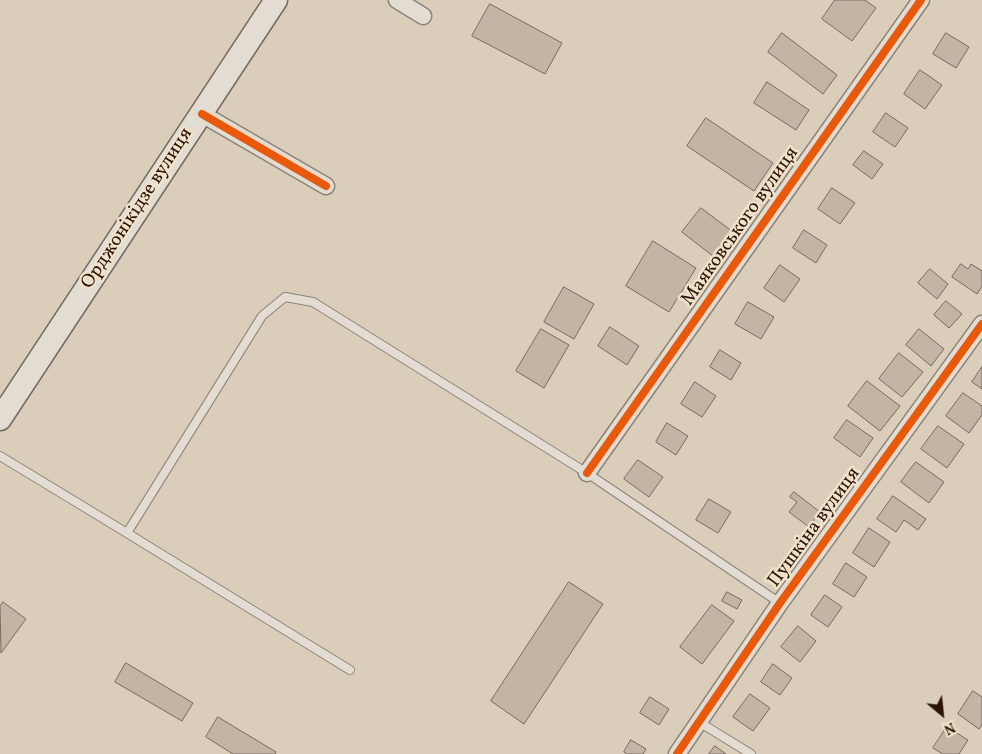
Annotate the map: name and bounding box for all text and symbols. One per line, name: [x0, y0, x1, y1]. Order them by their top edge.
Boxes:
street label: Орджонікідзе вулиця: [77, 124, 199, 294]
street label: Маяковського вулиця: [678, 143, 804, 311]
street label: Пушкіна вулиця: [764, 464, 866, 592]
north arrow: [917, 689, 967, 739]
text: N: [940, 717, 958, 738]

